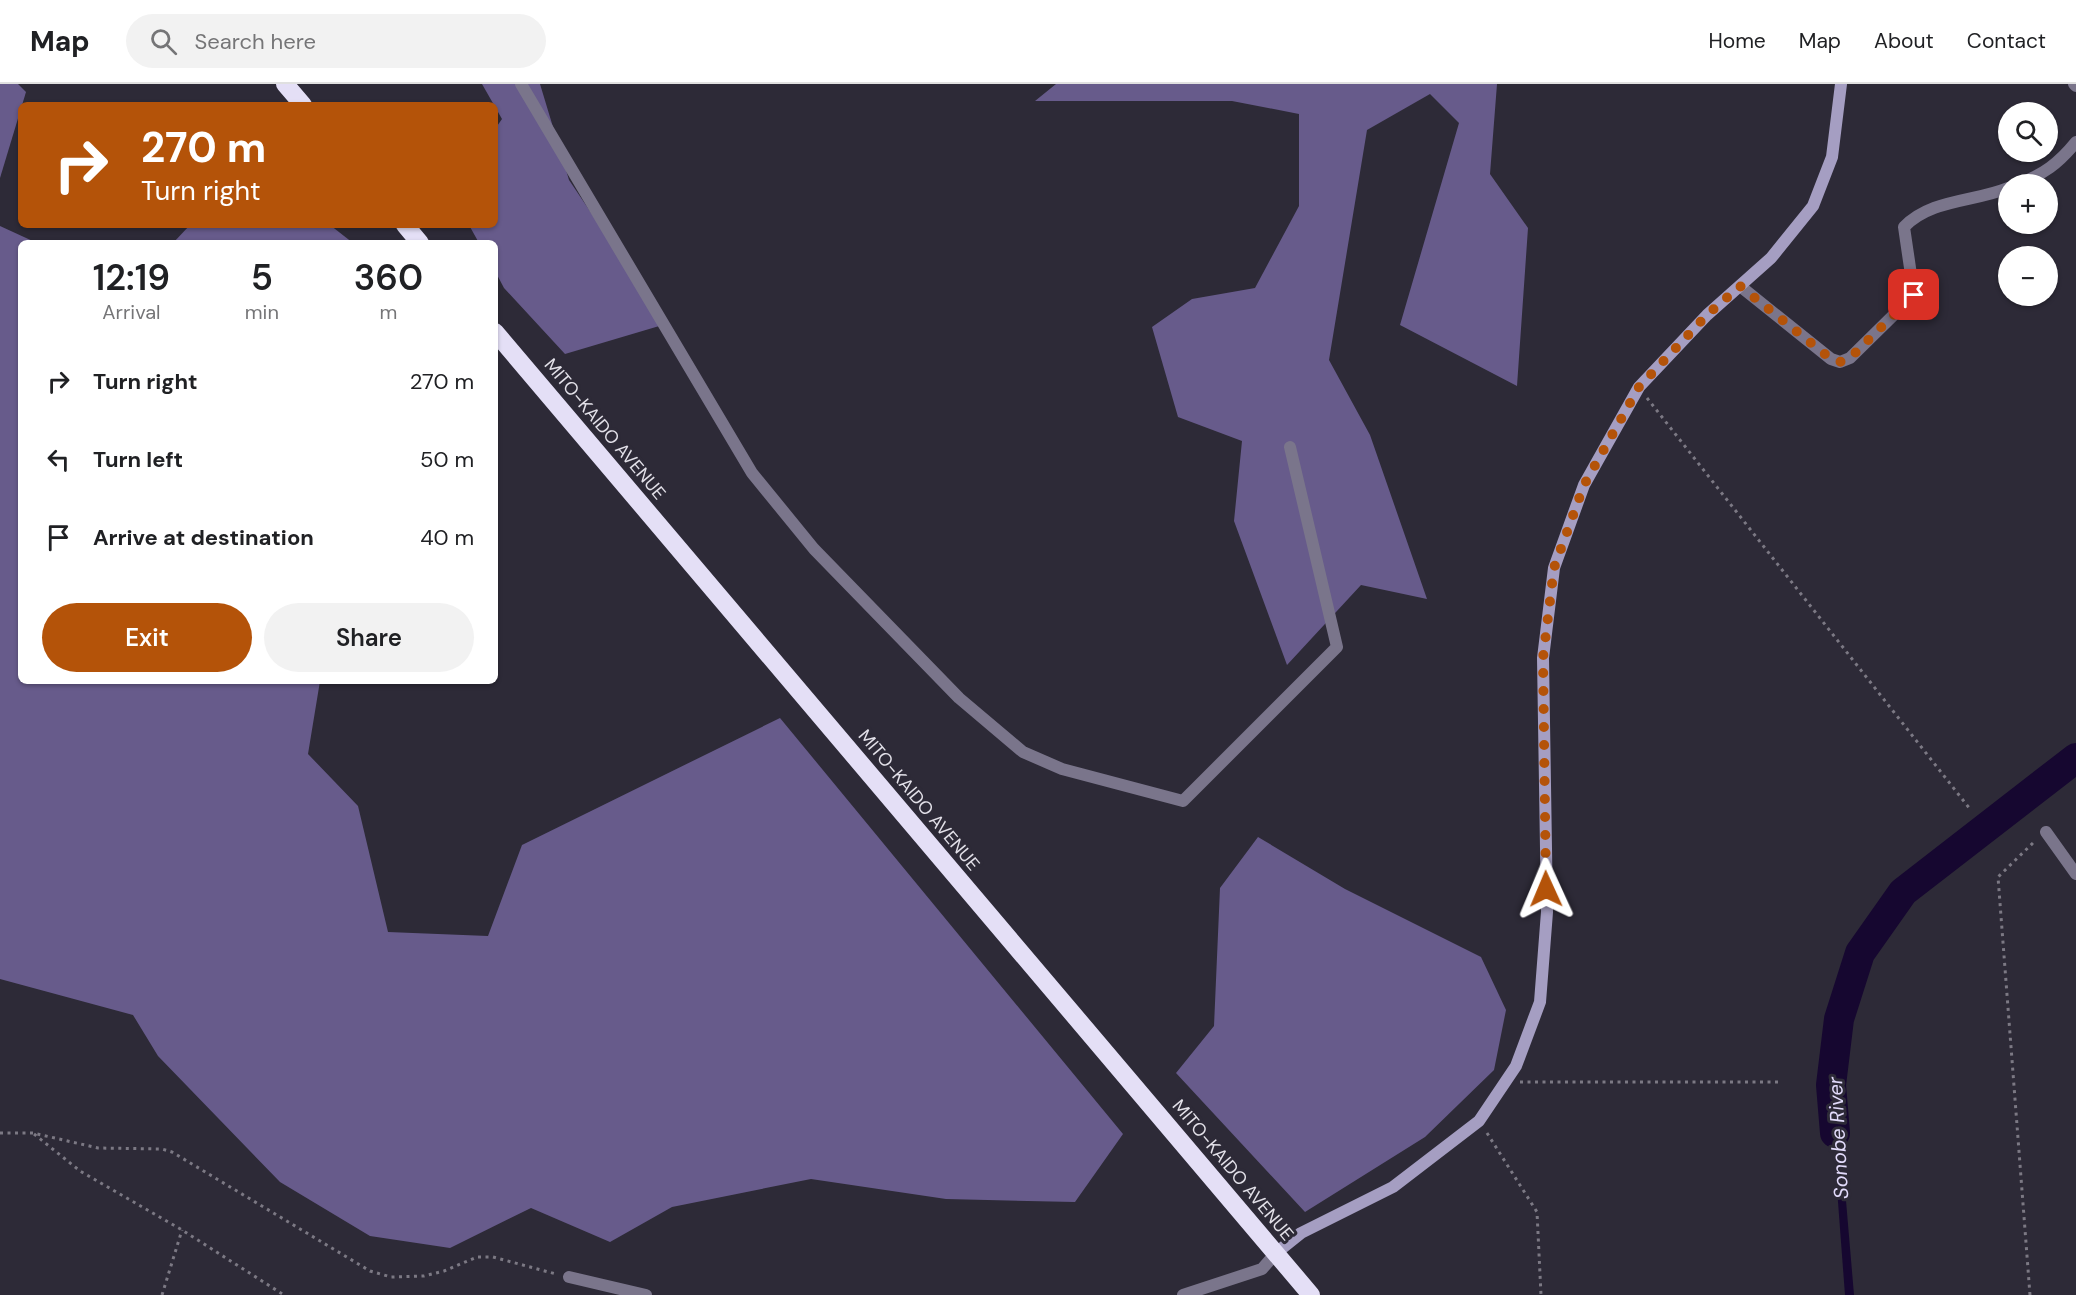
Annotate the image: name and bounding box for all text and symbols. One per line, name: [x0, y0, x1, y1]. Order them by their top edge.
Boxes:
search box: [126, 14, 546, 68]
text: Map: [30, 23, 90, 60]
icon: search: [147, 25, 180, 58]
text: Search here: [195, 27, 316, 56]
text: Home: [1708, 27, 1766, 55]
text: Map: [1799, 27, 1841, 55]
text: About: [1874, 27, 1934, 55]
text: Contact: [1967, 27, 2046, 55]
map controls: [1998, 102, 2058, 306]
button: search: [1998, 102, 2058, 162]
text: 270 m: [141, 120, 266, 175]
icon: right: [42, 126, 120, 204]
text: Turn right: [141, 173, 261, 208]
button: +: [1998, 174, 2058, 234]
button: −: [1998, 246, 2058, 306]
text: 12:19: [93, 254, 170, 301]
text: 5: [251, 254, 273, 301]
text: 360: [354, 254, 423, 301]
pin: [1888, 269, 1939, 320]
icon: arrive: [1897, 278, 1930, 311]
text: Arrival: [102, 299, 161, 325]
text: min: [245, 299, 279, 325]
text: m: [380, 299, 397, 325]
street label: MITO-KAIDO AVENUE: [539, 353, 671, 505]
icon: right: [42, 365, 75, 398]
text: Turn right: [93, 367, 198, 396]
text: 270 m: [410, 367, 474, 396]
icon: left: [42, 443, 75, 476]
text: Turn left: [93, 445, 183, 474]
text: 50 m: [420, 445, 474, 474]
icon: arrive: [42, 521, 75, 554]
text: Arrive at destination: [93, 523, 314, 552]
text: 40 m: [420, 523, 474, 552]
button: Exit: [42, 603, 252, 672]
button: Share: [264, 603, 474, 672]
street label: MITO-KAIDO AVENUE: [853, 724, 985, 876]
position arrow: [1514, 857, 1578, 921]
water label: Sonobe River: [1822, 1076, 1854, 1200]
street label: MITO-KAIDO AVENUE: [1167, 1094, 1299, 1246]

